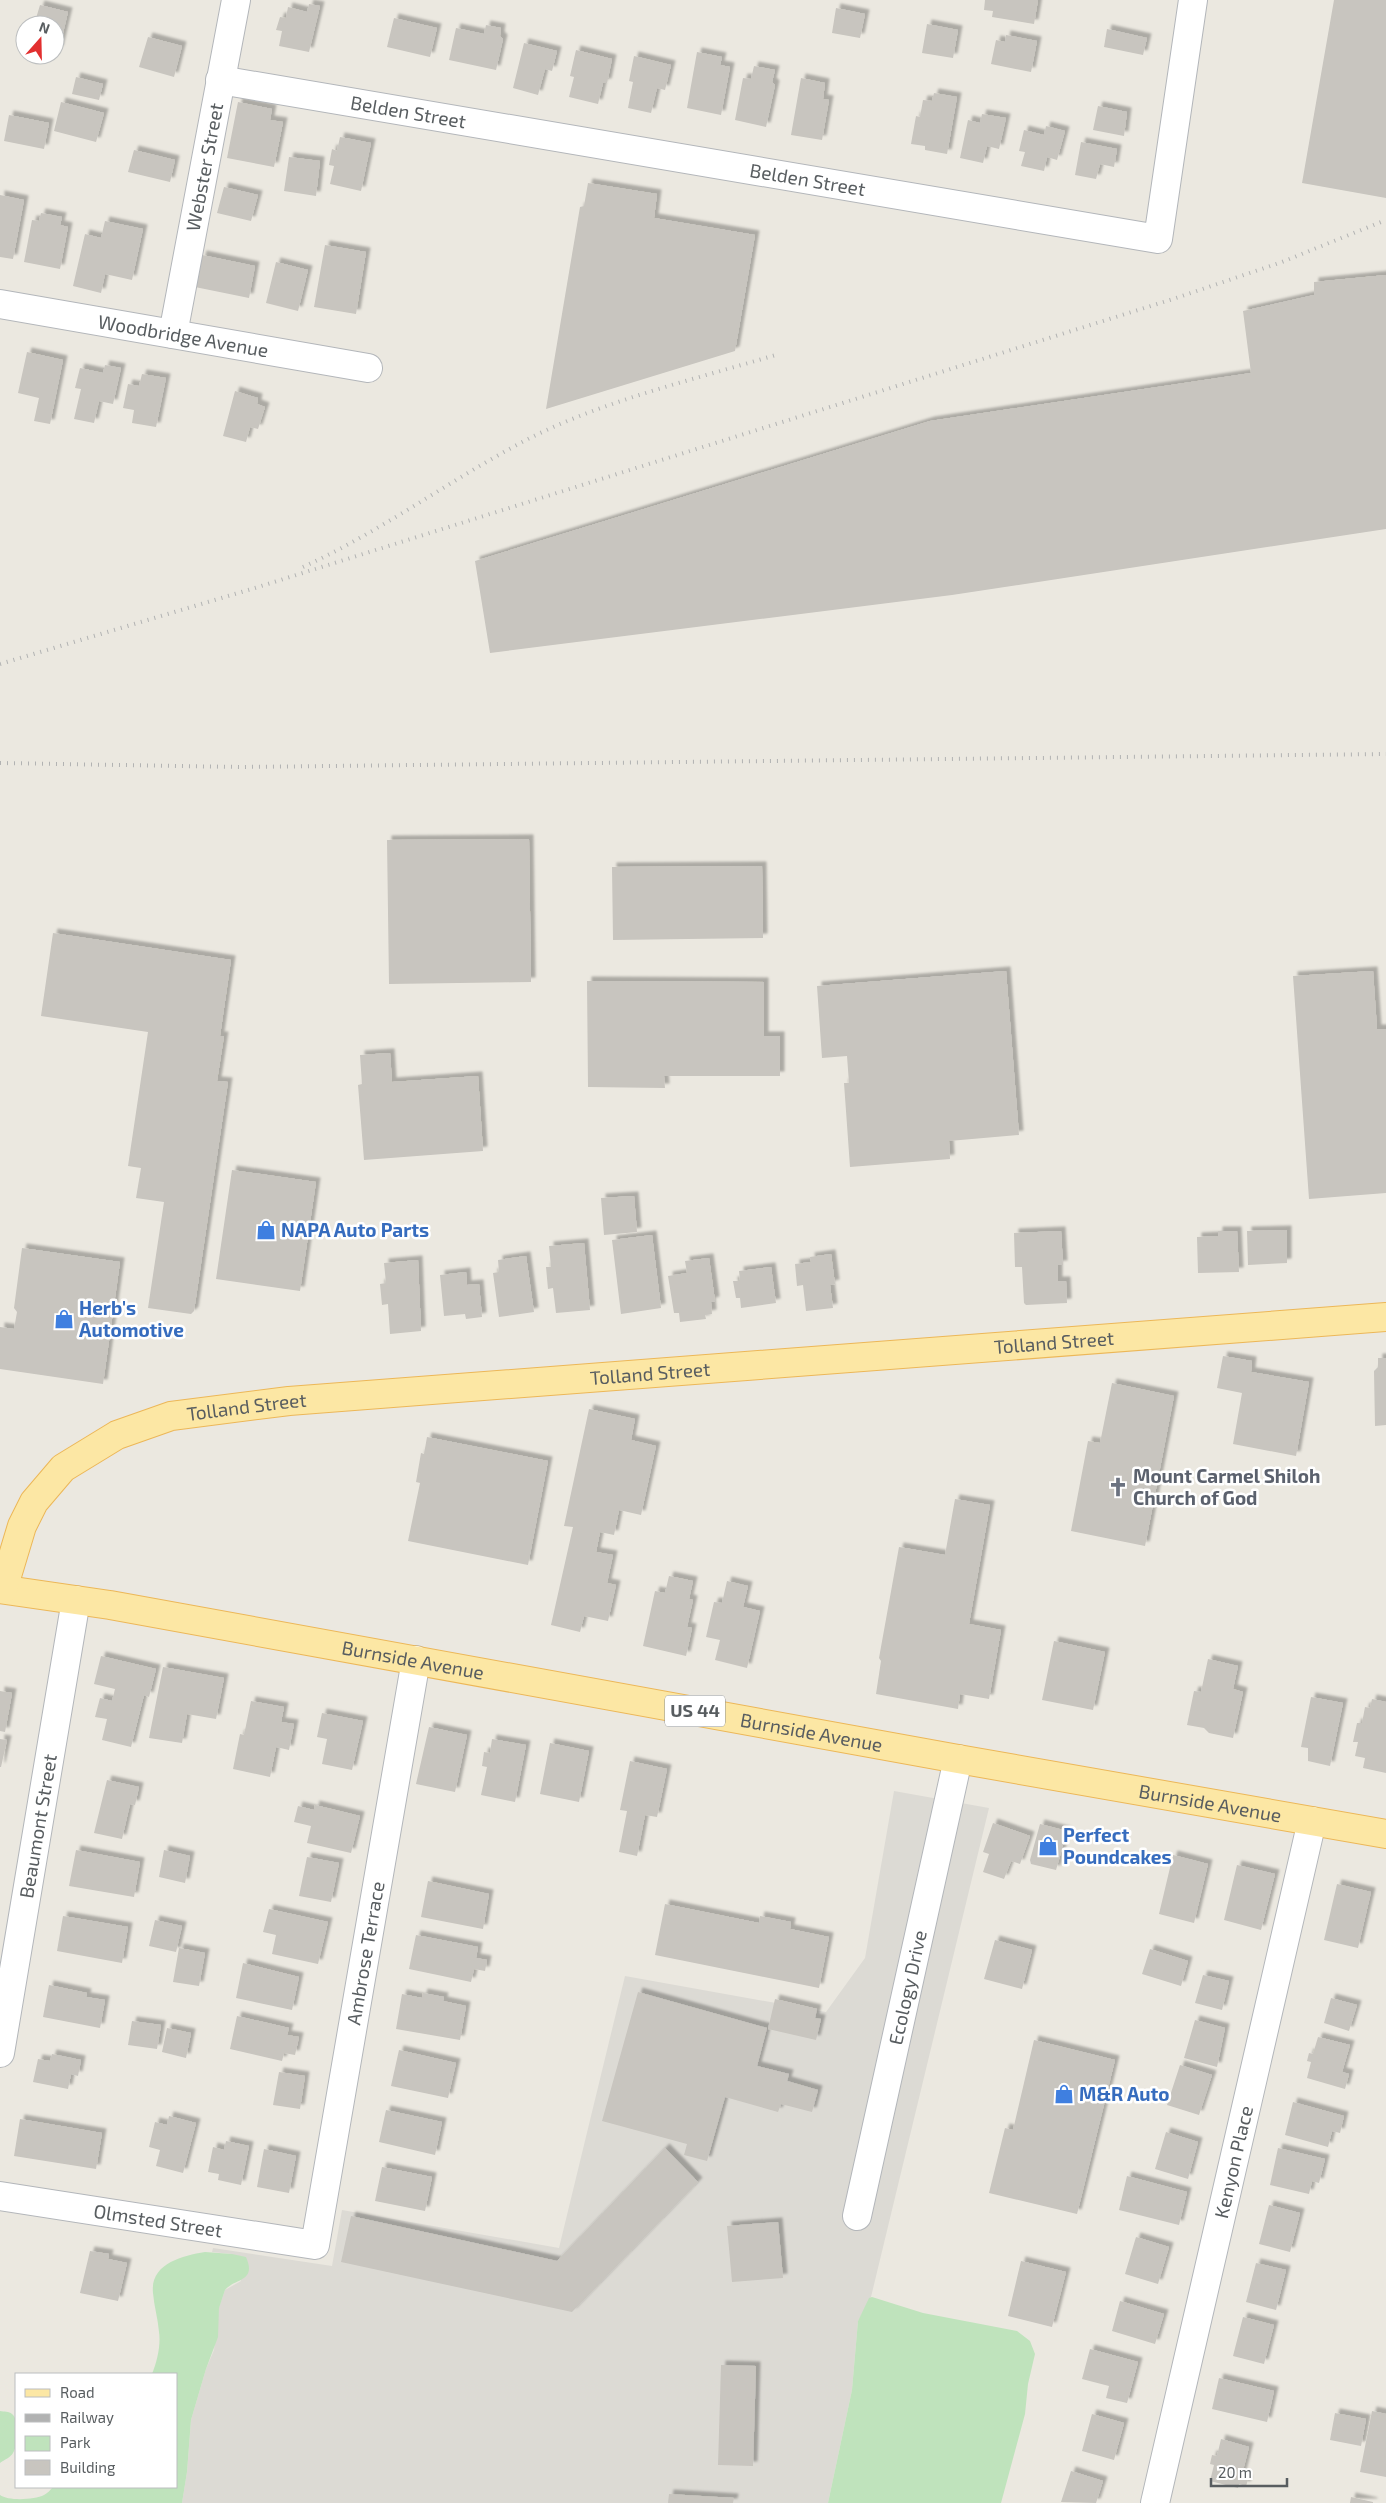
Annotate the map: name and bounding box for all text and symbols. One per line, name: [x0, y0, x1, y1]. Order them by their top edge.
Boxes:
north arrow: [15, 15, 65, 65]
text: N: [37, 18, 52, 37]
street label: Belden Street: [349, 90, 468, 133]
street label: Webster Street: [181, 101, 227, 233]
street label: Belden Street: [748, 158, 867, 200]
street label: Woodbridge Avenue: [96, 309, 270, 361]
place label: NAPA Auto Parts: [281, 1218, 429, 1241]
shop icon: NAPA Auto Parts: [255, 1219, 277, 1241]
place label: Herb's Automotive: [79, 1296, 184, 1341]
shop icon: Herb's Automotive: [53, 1308, 75, 1330]
street label: Tolland Street: [993, 1326, 1115, 1358]
street label: Tolland Street: [589, 1357, 711, 1389]
street label: Tolland Street: [185, 1388, 307, 1425]
place label: Mount Carmel Shiloh Church of God: [1133, 1464, 1320, 1509]
church icon: Mount Carmel Shiloh Church of God: [1107, 1476, 1129, 1498]
street label: Burnside Avenue: [340, 1635, 486, 1684]
road number: US 44: [665, 1695, 725, 1726]
street label: Burnside Avenue: [738, 1708, 884, 1756]
street label: Beaumont Street: [14, 1752, 61, 1900]
street label: Burnside Avenue: [1137, 1779, 1283, 1826]
place label: Perfect Poundcakes: [1063, 1823, 1172, 1868]
shop icon: Perfect Poundcakes: [1037, 1835, 1059, 1857]
street label: Ambrose Terrace: [341, 1879, 389, 2027]
street label: Ecology Drive: [883, 1928, 931, 2047]
place label: M&R Auto: [1079, 2082, 1170, 2105]
shop icon: M&R Auto: [1053, 2083, 1075, 2105]
street label: Kenyon Place: [1209, 2103, 1257, 2220]
street label: Olmsted Street: [92, 2199, 224, 2241]
legend: [15, 2373, 178, 2488]
text: Road: [60, 2383, 95, 2401]
text: Railway: [60, 2408, 114, 2426]
text: Park: [60, 2433, 91, 2451]
scale bar: [1211, 2456, 1287, 2488]
text: Building: [60, 2458, 116, 2476]
text: 20 m: [1218, 2463, 1252, 2481]

